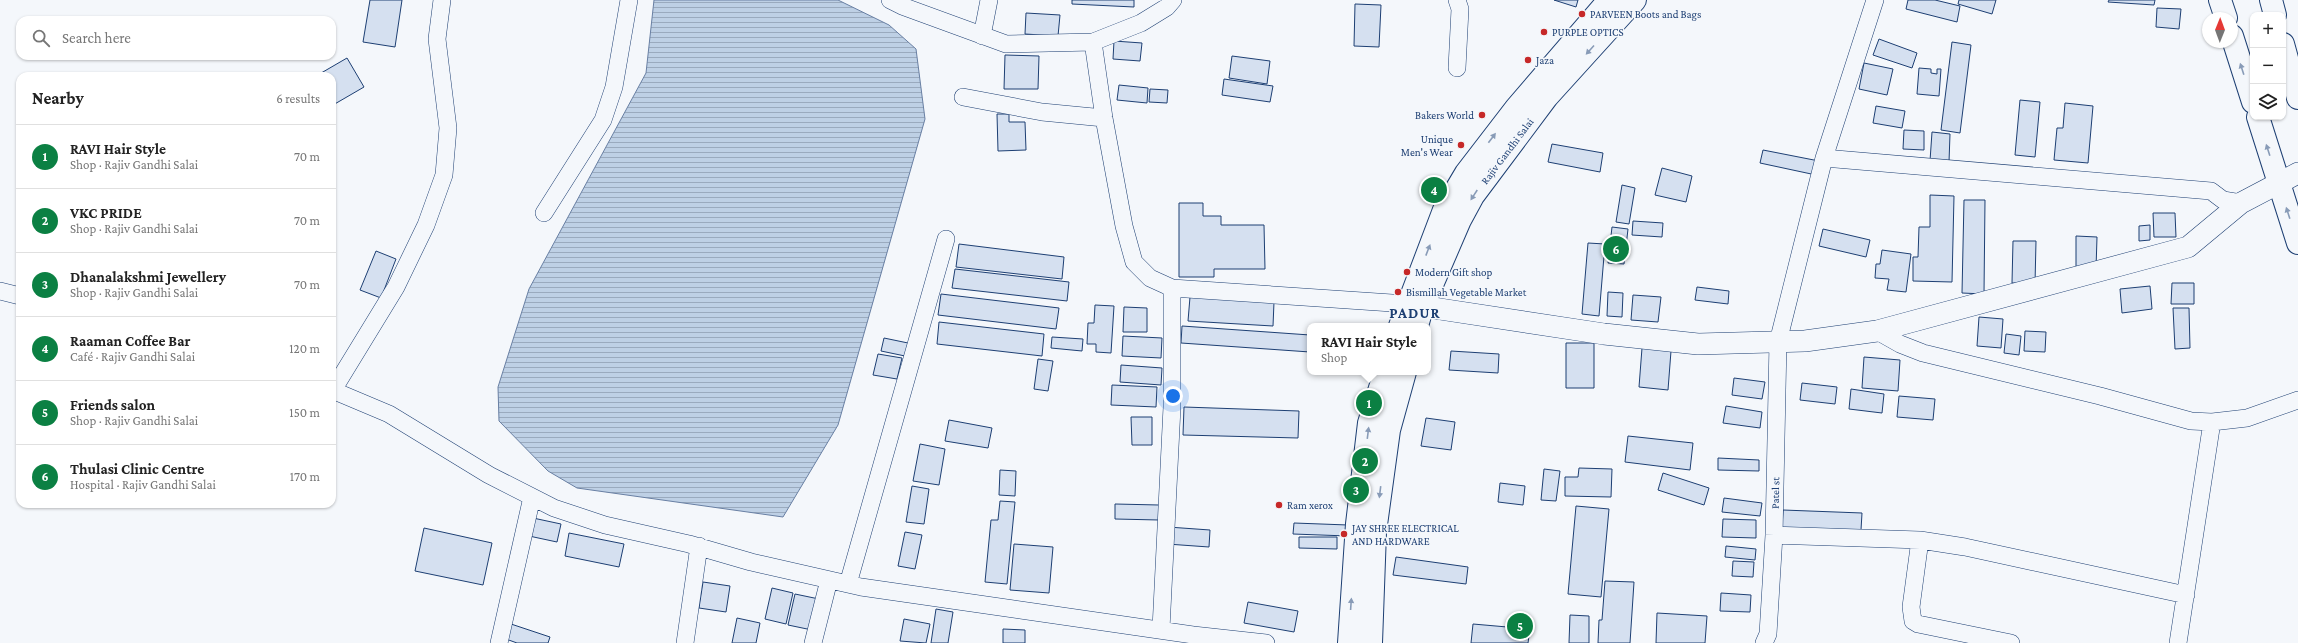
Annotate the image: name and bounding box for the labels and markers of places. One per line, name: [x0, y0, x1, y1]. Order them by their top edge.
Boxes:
place label: PARVEEN Boots and Bags: [1590, 8, 1701, 21]
marker: PARVEEN Boots and Bags: [1577, 9, 1587, 19]
place label: PURPLE OPTICS: [1552, 26, 1624, 38]
marker: PURPLE OPTICS: [1539, 27, 1549, 37]
place label: Jaza: [1535, 54, 1554, 67]
marker: Jaza: [1523, 55, 1533, 65]
place label: Bakers World: [1415, 109, 1474, 121]
marker: Bakers World: [1477, 110, 1487, 120]
place label: Unique Men's Wear: [1401, 133, 1453, 158]
marker: Unique Men's Wear: [1456, 140, 1466, 150]
pin: 4: [1421, 175, 1447, 205]
pin: 6: [1603, 234, 1629, 264]
place label: Modern Gift shop: [1415, 266, 1493, 279]
marker: Modern Gift shop: [1402, 267, 1412, 277]
place label: Bismillah Vegetable Market: [1406, 286, 1527, 299]
marker: Bismillah Vegetable Market: [1393, 287, 1403, 297]
pin: 1: [1356, 388, 1382, 418]
pin: 2: [1352, 446, 1378, 476]
pin: 3: [1343, 475, 1369, 505]
place label: Ram xerox: [1287, 499, 1333, 511]
marker: Ram xerox: [1274, 500, 1284, 510]
place label: JAY SHREE ELECTRICAL AND HARDWARE: [1351, 522, 1459, 547]
marker: JAY SHREE ELECTRICAL AND HARDWARE: [1339, 529, 1349, 539]
pin: 5: [1507, 611, 1533, 641]

